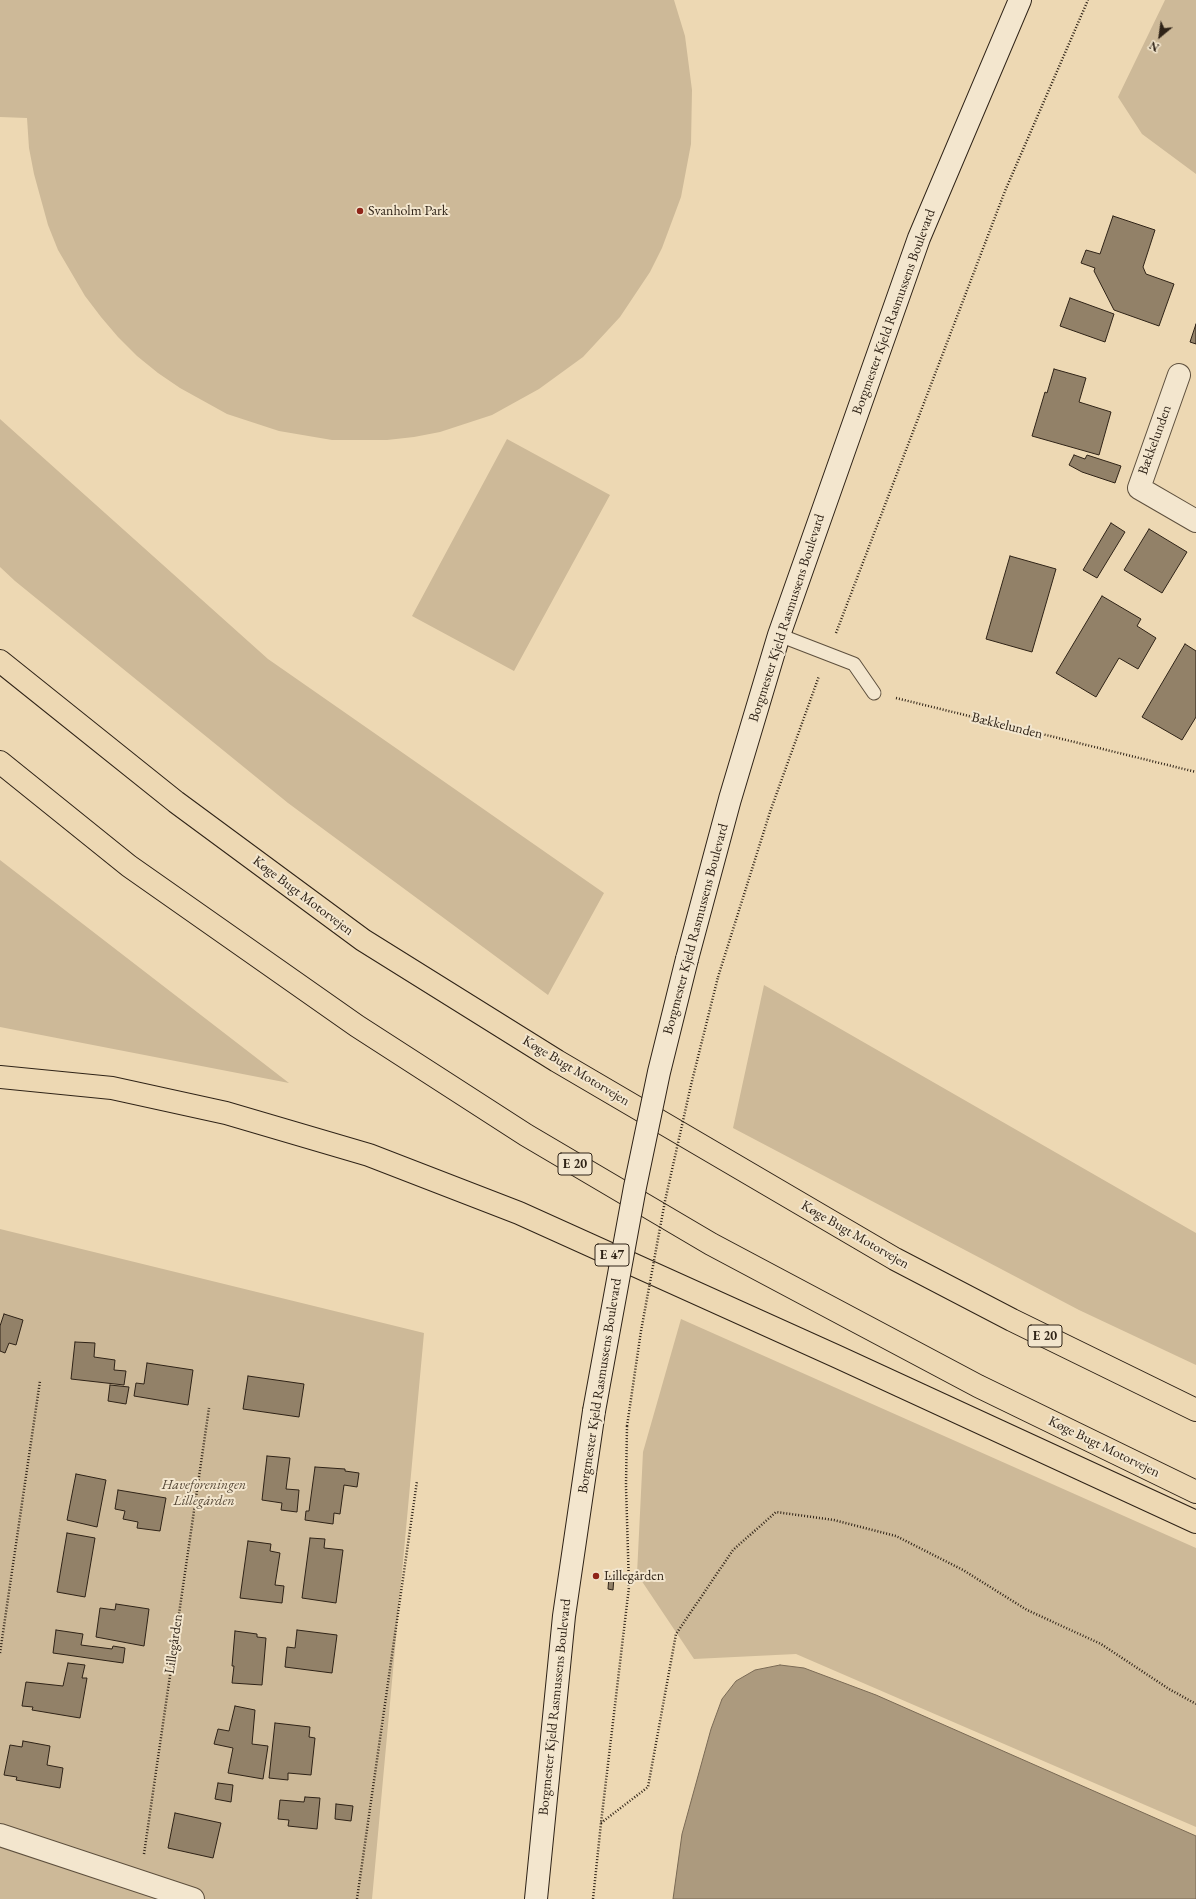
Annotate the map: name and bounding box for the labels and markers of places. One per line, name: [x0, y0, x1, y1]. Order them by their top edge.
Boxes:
place label: Svanholm Park: [368, 203, 448, 219]
marker: Svanholm Park: [355, 206, 365, 216]
place label: Lillegården: [604, 1568, 664, 1584]
marker: Lillegården: [591, 1571, 601, 1581]

